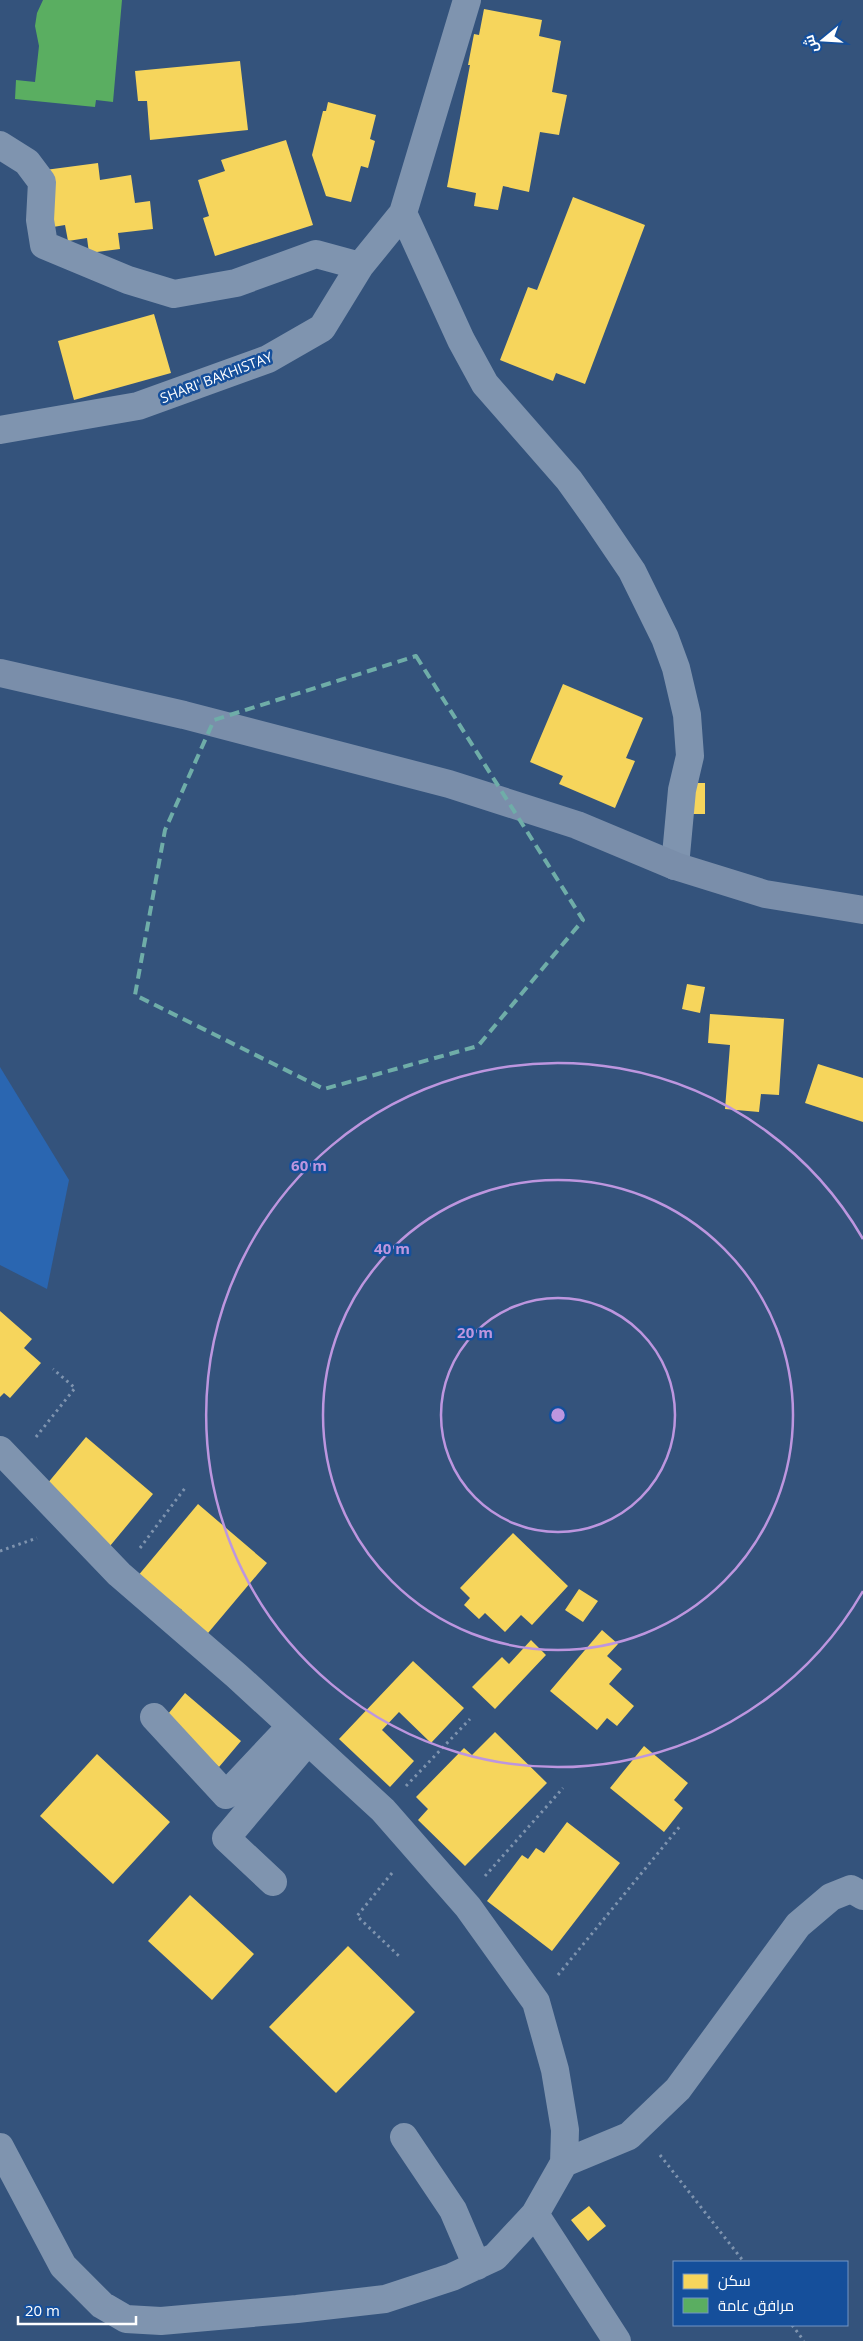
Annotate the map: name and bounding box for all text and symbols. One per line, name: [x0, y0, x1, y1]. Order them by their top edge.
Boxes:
north arrow: [798, 15, 848, 65]
text: ش: [798, 33, 822, 56]
street label: SHARI' BAKHISTAY: [157, 347, 275, 407]
text: 60 m: [291, 1155, 327, 1175]
text: 40 m: [374, 1238, 410, 1258]
text: 20 m: [457, 1322, 493, 1342]
centre of rings: [549, 1406, 567, 1424]
legend: [673, 2261, 848, 2326]
text: سكن: [718, 2270, 751, 2291]
scale bar: [18, 2294, 135, 2326]
text: مرافق عامة: [718, 2295, 794, 2316]
text: 20 m: [25, 2300, 60, 2320]

